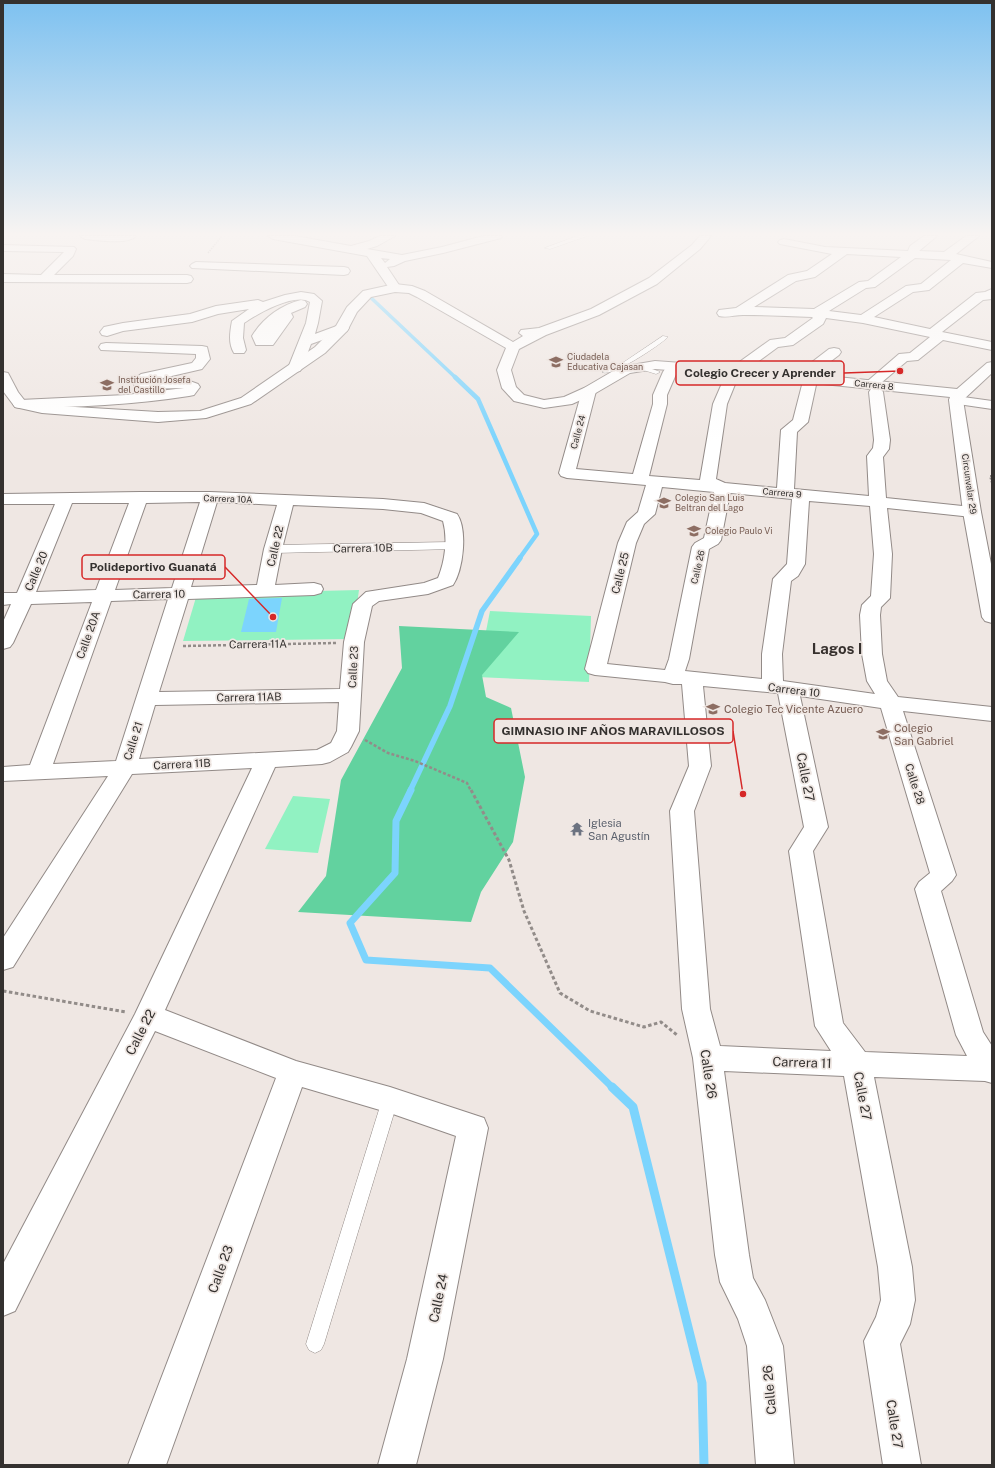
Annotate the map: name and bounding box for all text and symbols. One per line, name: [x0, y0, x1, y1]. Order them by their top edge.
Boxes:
place label: Ciudadela Educativa Cajasan: [567, 351, 643, 372]
school or university icon: Ciudadela Educativa Cajasan: [548, 354, 564, 370]
callout: Colegio Crecer y Aprender: [676, 361, 844, 385]
text: Colegio Crecer y Aprender: [684, 366, 836, 380]
place label: Institución Josefa del Castillo: [118, 374, 191, 395]
school or university icon: Institución Josefa del Castillo: [99, 377, 115, 393]
street label: Carrera 8: [854, 377, 894, 392]
street label: Calle 24: [568, 413, 587, 450]
street label: Circunvalar 29: [960, 453, 979, 515]
street label: Carrera 9: [762, 485, 802, 500]
street label: Carrera 10A: [203, 492, 253, 505]
place label: Colegio San Luis Beltran del Lago: [675, 492, 745, 513]
school or university icon: Colegio San Luis Beltran del Lago: [656, 495, 672, 511]
school or university icon: Colegio Paulo Vi: [686, 523, 702, 539]
street label: Calle 22: [264, 524, 286, 568]
place label: Colegio Paulo Vi: [705, 525, 773, 536]
street label: Carrera 10B: [333, 541, 393, 555]
street label: Calle 20: [22, 549, 50, 593]
street label: Calle 26: [688, 549, 707, 585]
street label: Calle 25: [609, 551, 631, 595]
callout: Polideportivo Guanatá: [82, 555, 225, 579]
text: Polideportivo Guanatá: [89, 560, 217, 574]
street label: Carrera 10: [133, 588, 186, 600]
street label: Calle 20A: [74, 609, 102, 660]
street label: Carrera 11A: [229, 637, 287, 651]
district label: Lagos I: [812, 640, 862, 657]
street label: Calle 23: [346, 646, 360, 688]
street label: Carrera 10: [767, 681, 821, 699]
street label: Carrera 11AB: [216, 690, 282, 704]
school or university icon: Colegio Tec Vicente Azuero: [705, 701, 721, 717]
place label: Colegio Tec Vicente Azuero: [724, 703, 863, 715]
callout: GIMNASIO INF AÑOS MARAVILLOSOS: [494, 719, 733, 743]
street label: Calle 21: [121, 720, 145, 762]
place label: Colegio San Gabriel: [894, 722, 954, 747]
text: GIMNASIO INF AÑOS MARAVILLOSOS: [501, 724, 725, 738]
school or university icon: Colegio San Gabriel: [875, 726, 891, 742]
street label: Calle 27: [793, 751, 818, 803]
street label: Carrera 11B: [153, 757, 211, 771]
street label: Calle 28: [903, 762, 927, 806]
place label: Iglesia San Agustín: [588, 817, 650, 842]
temple icon: Iglesia San Agustín: [569, 821, 585, 837]
street label: Calle 22: [123, 1007, 158, 1058]
street label: Calle 26: [697, 1048, 720, 1100]
street label: Carrera 11: [772, 1054, 832, 1071]
street label: Calle 27: [850, 1070, 875, 1122]
street label: Calle 23: [205, 1243, 236, 1295]
street label: Calle 24: [426, 1272, 451, 1324]
street label: Calle 26: [760, 1365, 779, 1415]
street label: Calle 27: [883, 1399, 906, 1450]

